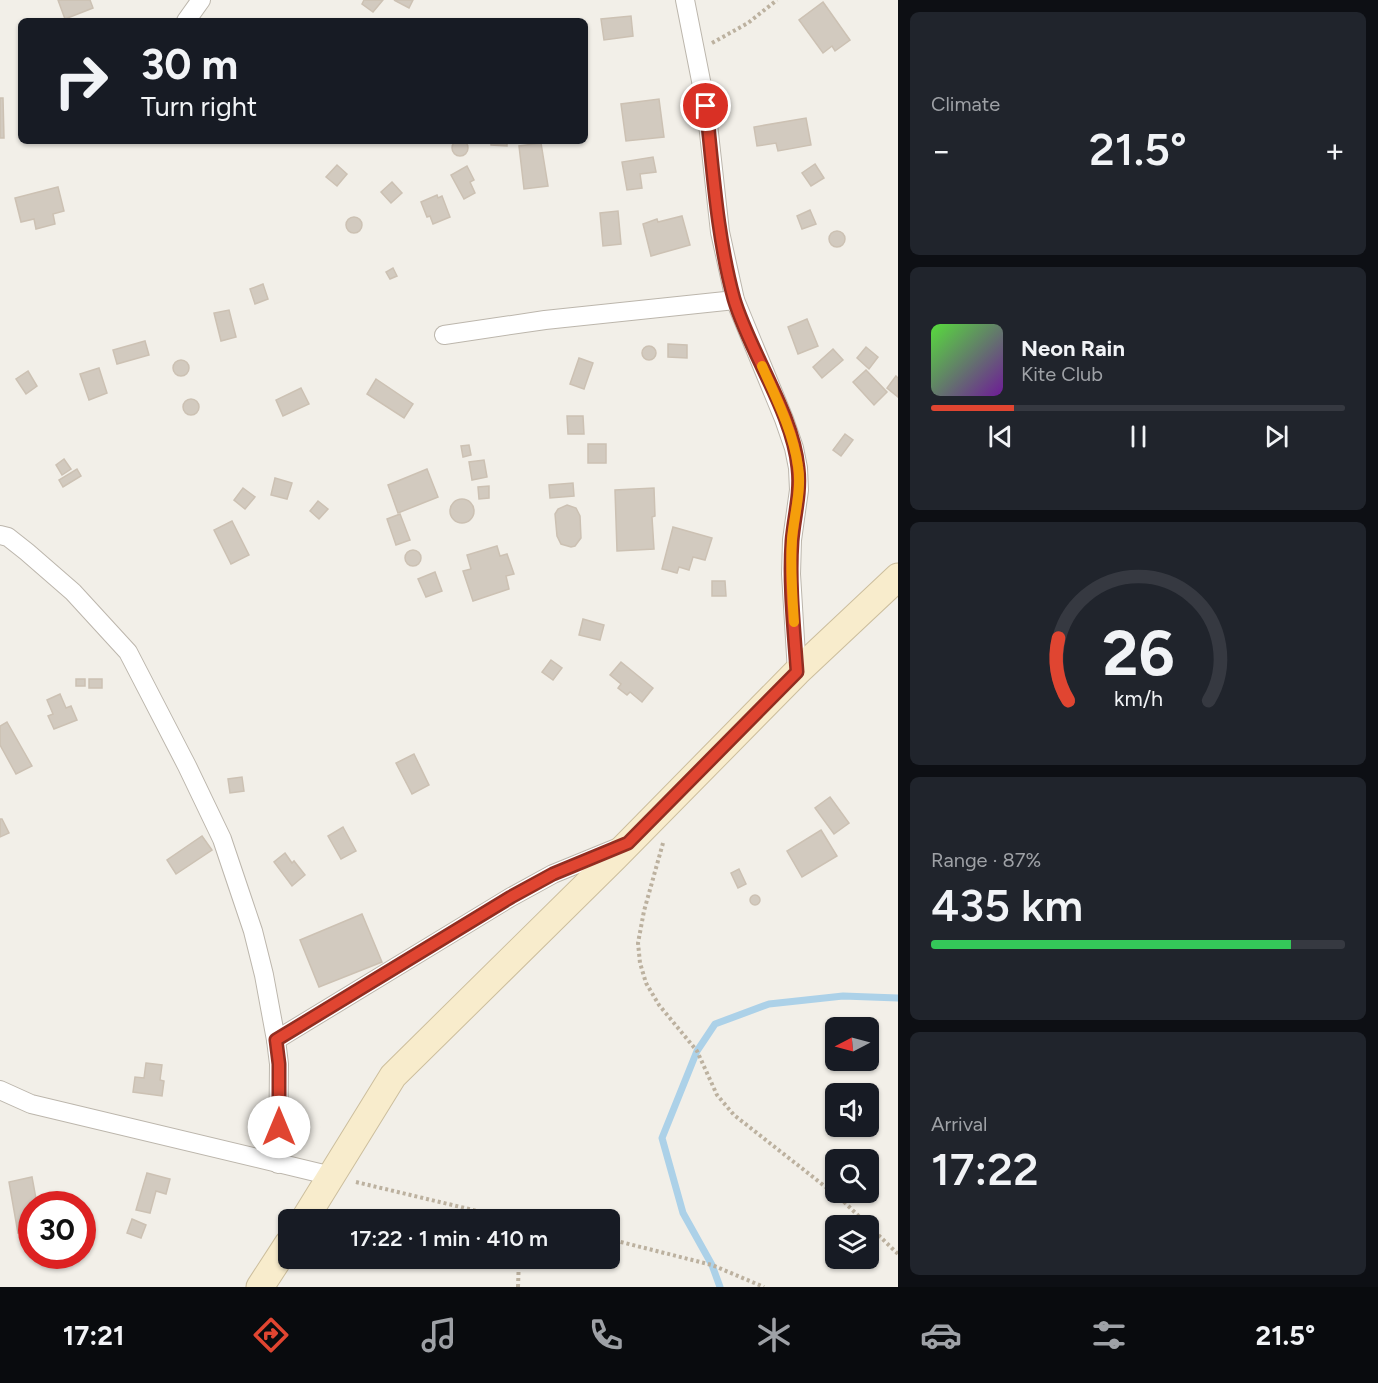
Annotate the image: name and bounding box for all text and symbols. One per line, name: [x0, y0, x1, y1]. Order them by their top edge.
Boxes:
text: 30 m: [141, 39, 238, 90]
icon: right: [42, 42, 120, 120]
pin: [680, 80, 731, 131]
icon: arrive: [689, 89, 722, 122]
text: Turn right: [141, 90, 257, 123]
text: Climate: [931, 92, 1000, 116]
text: 21.5°: [1089, 122, 1187, 176]
text: −: [931, 131, 952, 170]
text: +: [1324, 131, 1345, 170]
text: Neon Rain: [1021, 335, 1125, 362]
text: Kite Club: [1021, 362, 1103, 386]
icon: previous: [984, 420, 1017, 453]
icon: pause: [1122, 420, 1155, 453]
icon: next: [1260, 420, 1293, 453]
text: 26: [1102, 616, 1174, 691]
text: km/h: [1114, 686, 1162, 711]
text: Range · 87%: [931, 848, 1041, 872]
text: 435 km: [931, 878, 1083, 932]
north arrow: [825, 1017, 879, 1071]
map controls: [825, 1017, 879, 1269]
button: sound: [825, 1083, 879, 1137]
position arrow: [247, 1095, 311, 1159]
text: Arrival: [931, 1112, 987, 1136]
text: 17:22: [931, 1142, 1039, 1196]
button: search: [825, 1149, 879, 1203]
speed limit sign: 30: [18, 1191, 96, 1269]
button: layers: [825, 1215, 879, 1269]
text: 17:22 · 1 min · 410 m: [350, 1225, 548, 1252]
icon: directions: [250, 1314, 292, 1356]
icon: music: [418, 1314, 460, 1356]
icon: phone: [585, 1314, 627, 1356]
icon: climate: [753, 1314, 795, 1356]
icon: car: [920, 1314, 962, 1356]
icon: filters: [1088, 1314, 1130, 1356]
text: 17:21: [63, 1319, 124, 1352]
text: 21.5°: [1256, 1319, 1315, 1352]

